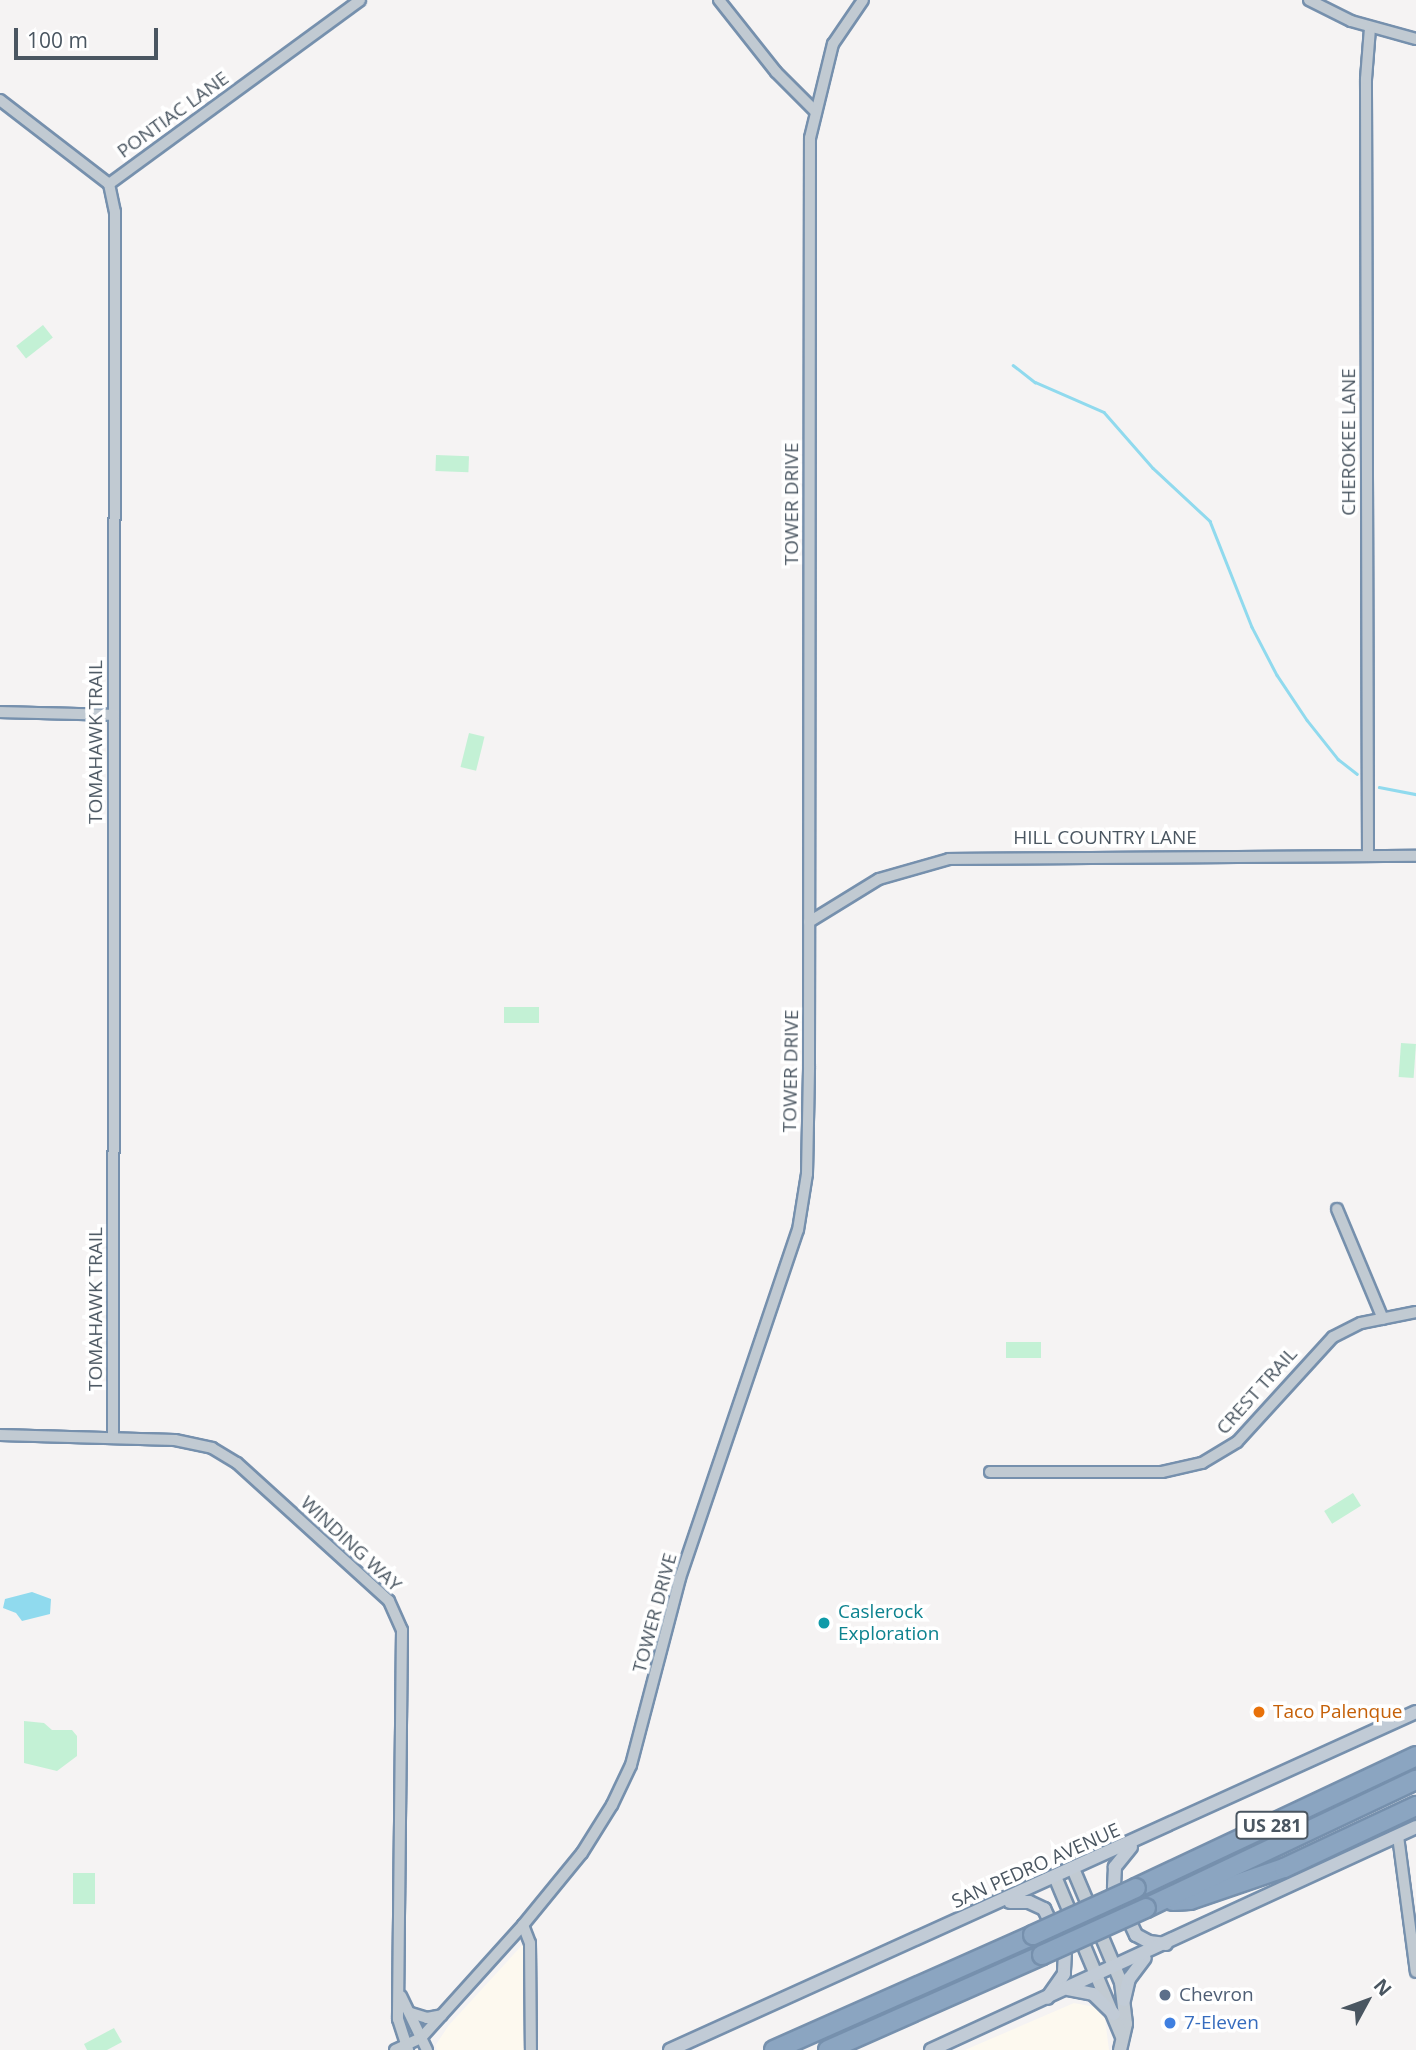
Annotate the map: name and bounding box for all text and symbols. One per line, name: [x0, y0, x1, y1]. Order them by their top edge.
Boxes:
scale bar: [18, 14, 161, 58]
text: 100 m: [27, 26, 88, 54]
street label: PONTIAC LANE: [113, 67, 233, 163]
street label: CHEROKEE LANE: [1338, 368, 1360, 516]
street label: TOWER DRIVE: [781, 443, 803, 565]
street label: TOMAHAWK TRAIL: [85, 660, 107, 824]
street label: HILL COUNTRY LANE: [1013, 827, 1197, 849]
street label: TOWER DRIVE: [779, 1009, 803, 1133]
street label: TOMAHAWK TRAIL: [85, 1227, 107, 1391]
street label: CREST TRAIL: [1212, 1343, 1302, 1439]
street label: WINDING WAY: [296, 1492, 406, 1596]
street label: TOWER DRIVE: [628, 1551, 682, 1675]
place label: Caslerock Exploration: [838, 1601, 939, 1645]
marker: Caslerock Exploration: [816, 1615, 832, 1631]
place label: Taco Palenque: [1273, 1701, 1403, 1723]
marker: Taco Palenque: [1251, 1704, 1267, 1720]
road number: US 281: [1235, 1811, 1309, 1840]
street label: SAN PEDRO AVENUE: [948, 1819, 1124, 1913]
north arrow: [1332, 1966, 1402, 2036]
text: N: [1368, 1973, 1398, 2002]
place label: Chevron: [1179, 1984, 1254, 2006]
marker: Chevron: [1157, 1987, 1173, 2003]
place label: 7-Eleven: [1184, 2012, 1259, 2034]
marker: 7-Eleven: [1162, 2015, 1178, 2031]

